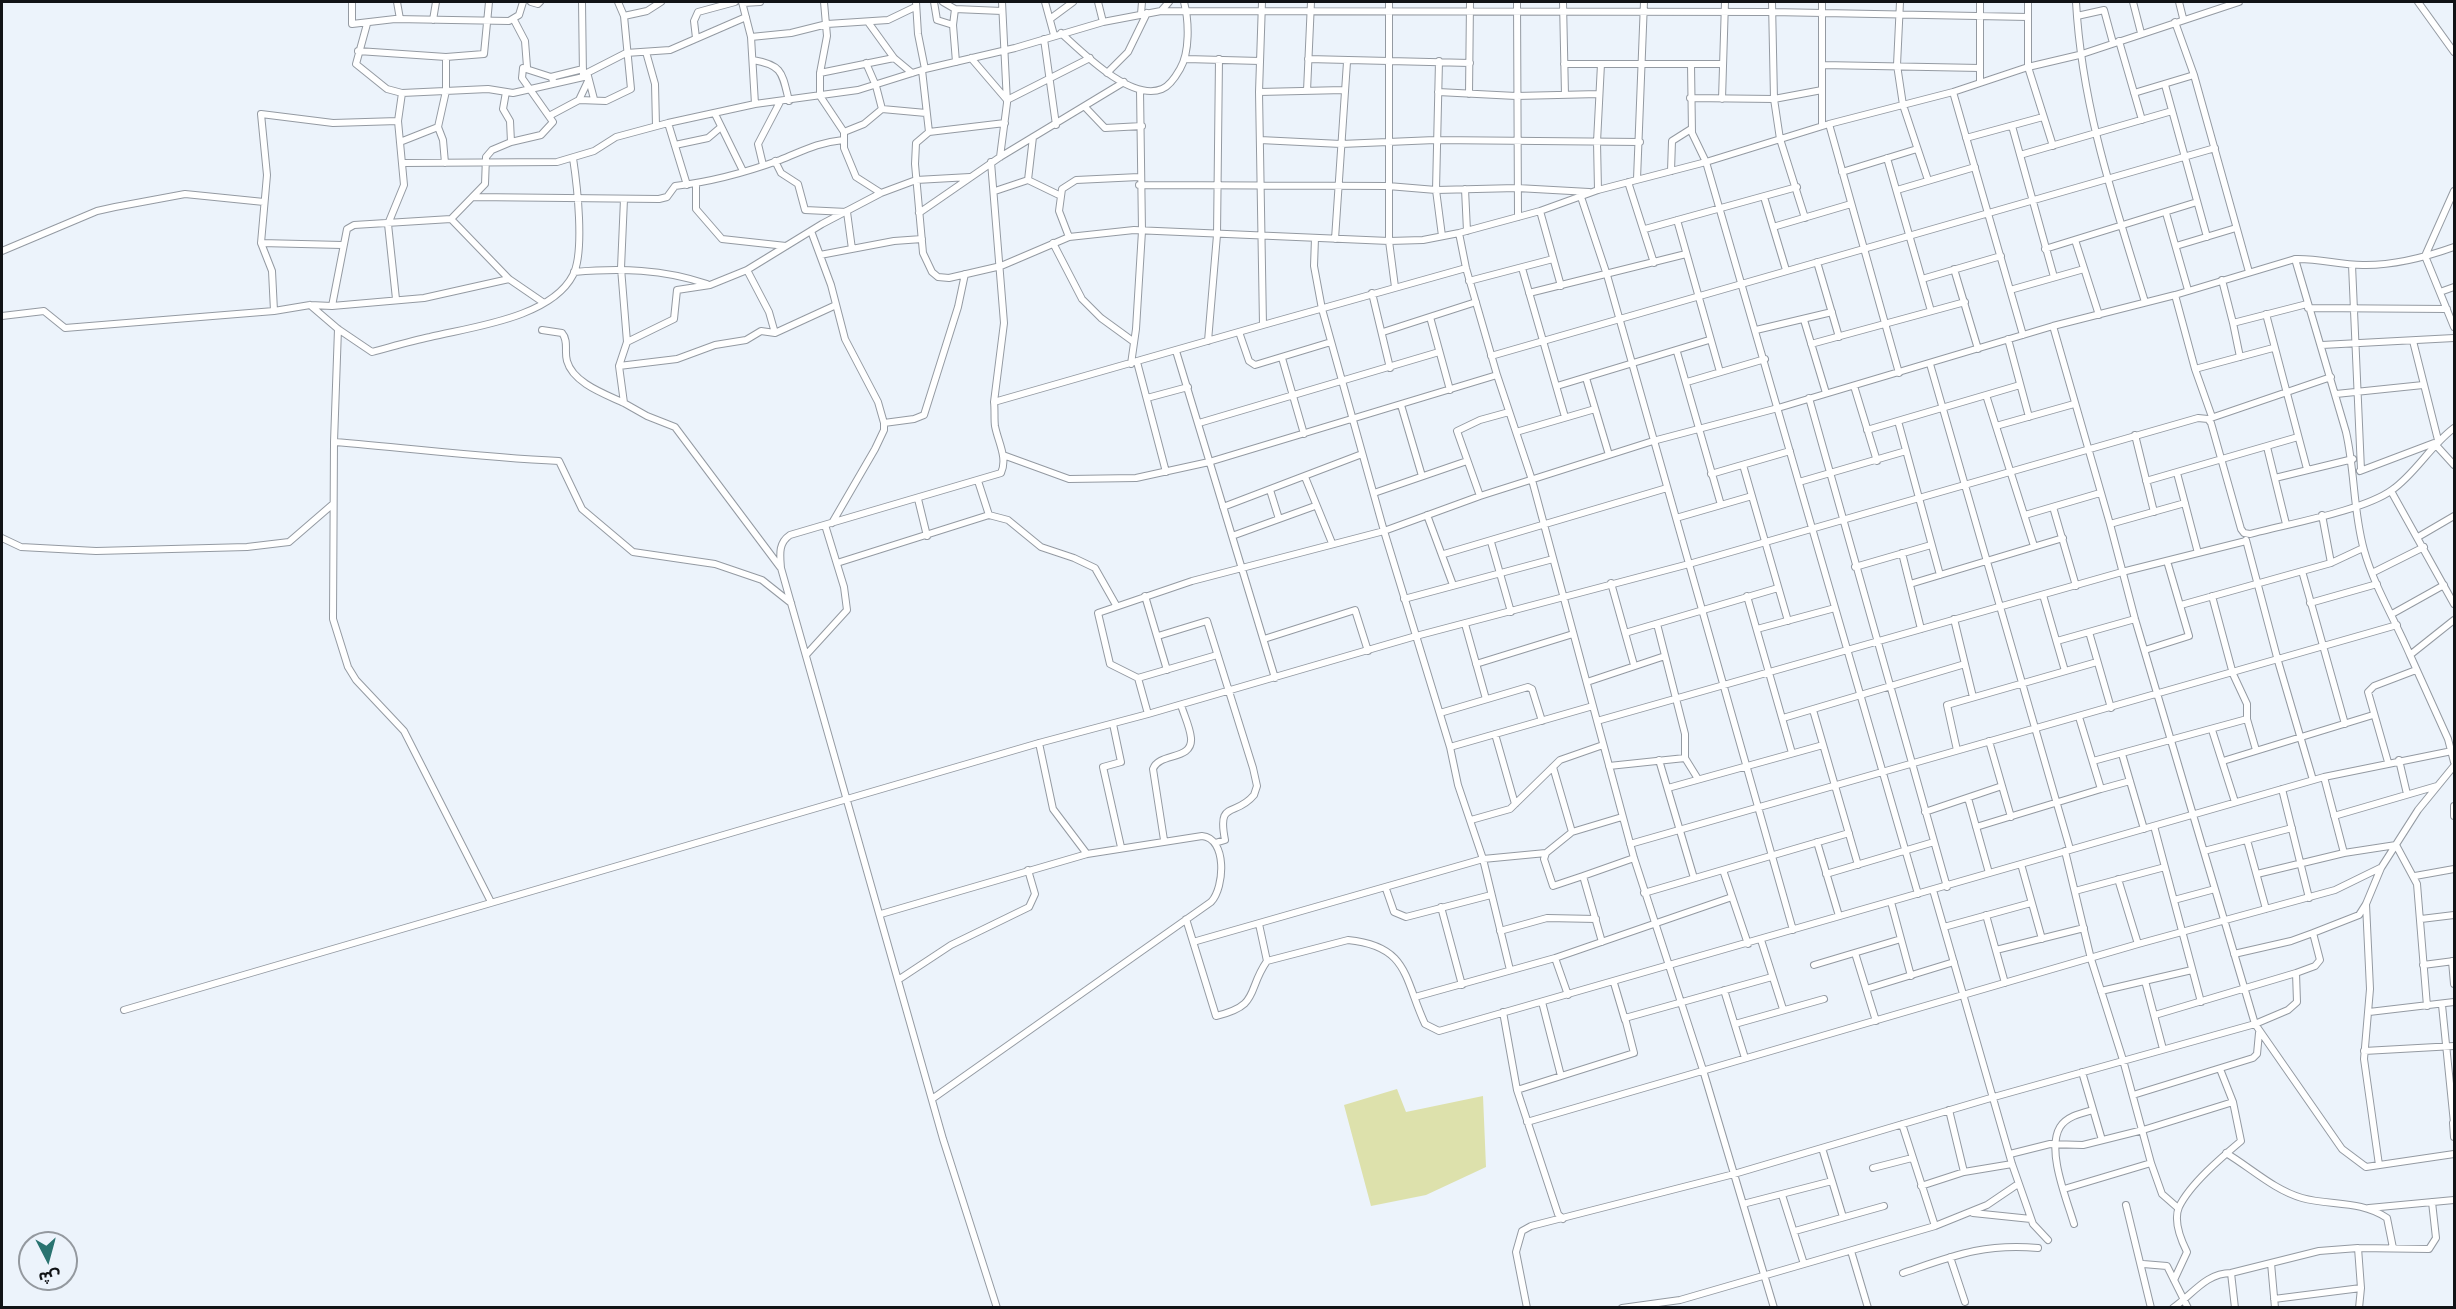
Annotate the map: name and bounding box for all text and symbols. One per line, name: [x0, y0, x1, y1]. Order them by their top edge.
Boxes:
north arrow: [18, 1231, 78, 1291]
text: ش: [38, 1267, 62, 1288]

